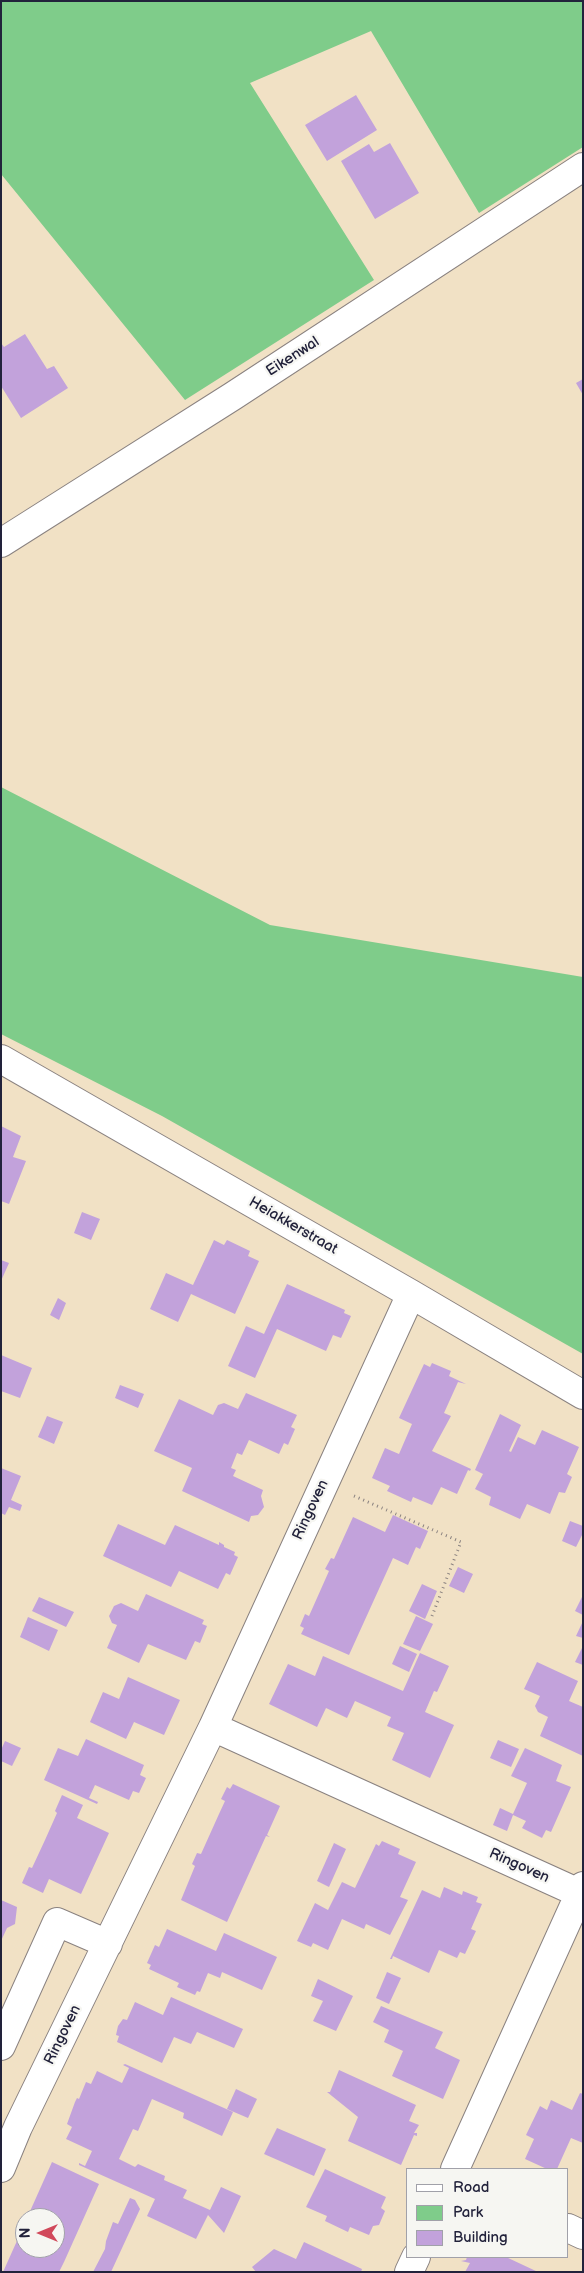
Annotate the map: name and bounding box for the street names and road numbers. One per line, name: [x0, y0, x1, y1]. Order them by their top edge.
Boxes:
street label: Eikenwal: [263, 333, 323, 381]
street label: Heiakkerstraat: [245, 1193, 341, 1259]
street label: Ringoven: [289, 1477, 333, 1543]
street label: Ringoven: [486, 1845, 552, 1887]
street label: Ringoven: [41, 2002, 85, 2068]

